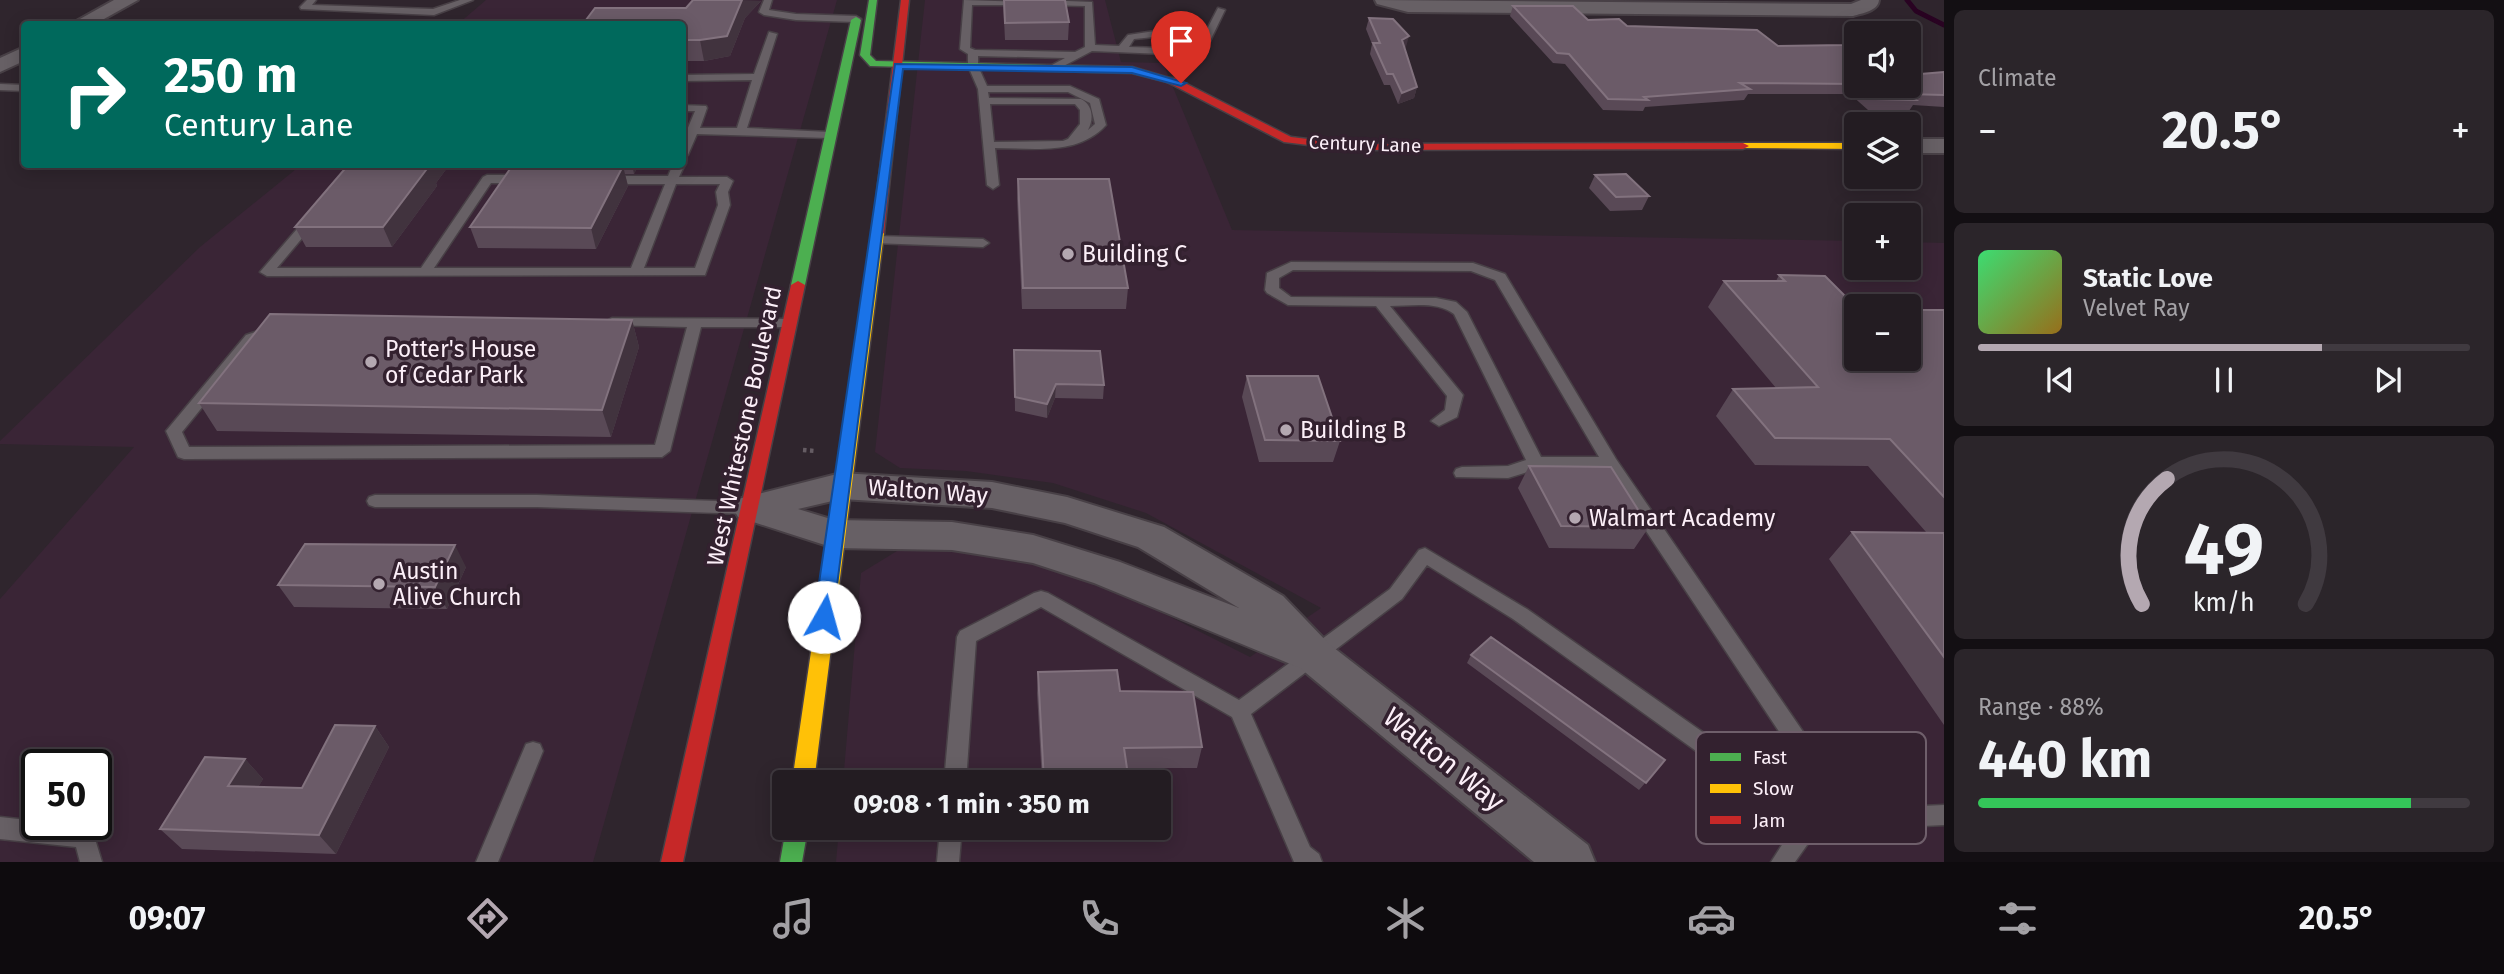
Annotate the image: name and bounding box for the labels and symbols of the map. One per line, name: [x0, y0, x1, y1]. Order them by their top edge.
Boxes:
pin: [1151, 11, 1211, 83]
street label: Century Lane: [1308, 131, 1422, 157]
place label: Building C: [1082, 240, 1187, 268]
marker: Building C: [1060, 246, 1076, 262]
street label: West Whitestone Boulevard: [701, 283, 787, 569]
place label: Potter's House of Cedar Park: [385, 335, 536, 389]
marker: Potter's House of Cedar Park: [363, 354, 379, 370]
place label: Building B: [1300, 416, 1406, 444]
marker: Building B: [1278, 422, 1294, 438]
street label: Walton Way: [867, 473, 990, 509]
place label: Walmart Academy: [1589, 504, 1776, 532]
marker: Walmart Academy: [1567, 510, 1583, 526]
place label: Austin Alive Church: [393, 557, 521, 611]
marker: Austin Alive Church: [371, 576, 387, 592]
position arrow: [787, 580, 861, 654]
street label: Walton Way: [1377, 700, 1511, 818]
legend: [1696, 732, 1926, 844]
text: Fast: [1753, 746, 1787, 769]
speed limit sign: 50: [21, 749, 112, 840]
text: Slow: [1753, 777, 1794, 800]
text: Jam: [1753, 809, 1785, 832]

